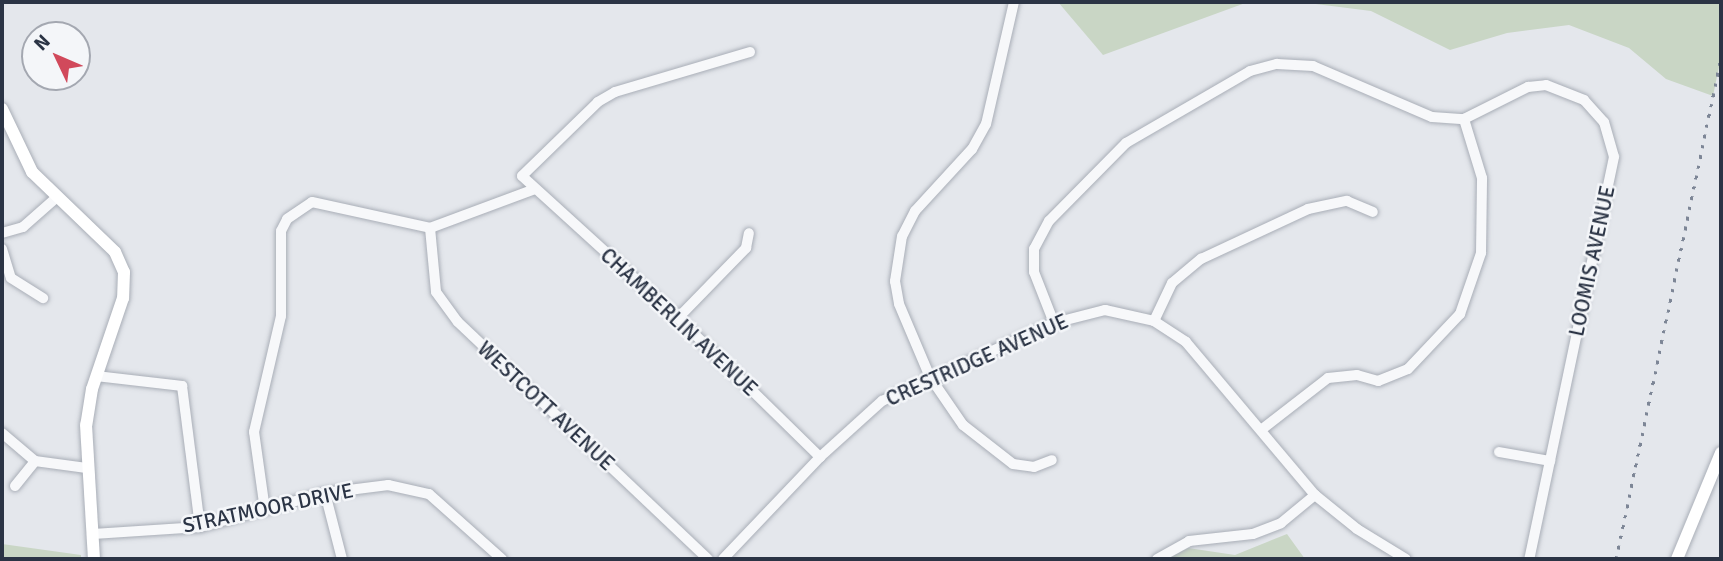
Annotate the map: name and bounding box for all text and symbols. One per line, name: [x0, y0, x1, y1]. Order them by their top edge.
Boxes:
north arrow: [21, 21, 91, 91]
text: N: [29, 30, 56, 56]
street label: LOOMIS AVENUE: [1564, 183, 1620, 339]
street label: CHAMBERLIN AVENUE: [595, 243, 763, 401]
street label: CRESTRIDGE AVENUE: [882, 308, 1072, 412]
street label: WESTCOTT AVENUE: [472, 336, 620, 476]
street label: STRATMOOR DRIVE: [180, 478, 356, 538]

